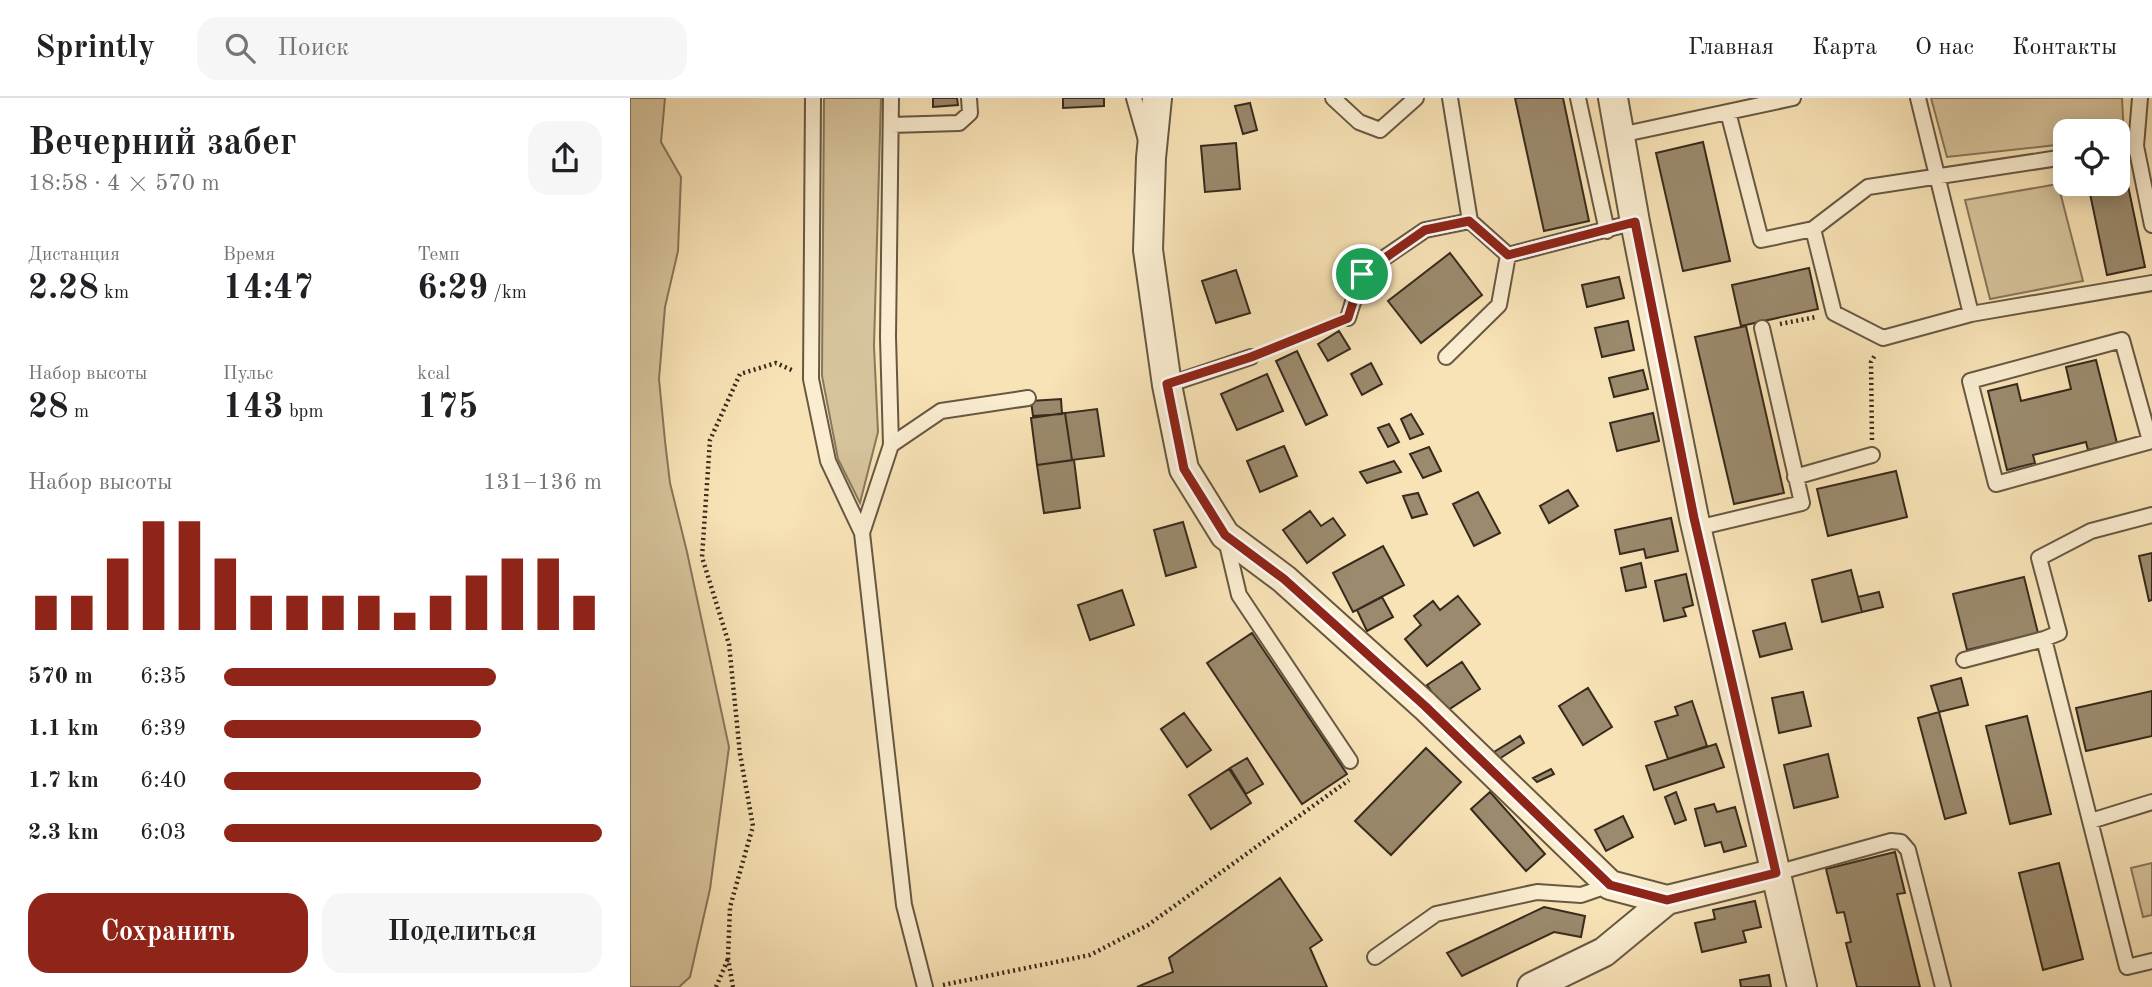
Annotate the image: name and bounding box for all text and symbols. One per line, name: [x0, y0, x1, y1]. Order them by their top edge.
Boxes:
search box: [197, 17, 687, 80]
icon: search: [221, 29, 259, 67]
text: Sprintly: [35, 32, 155, 65]
text: Поиск: [277, 35, 349, 61]
text: Главная: [1688, 36, 1774, 60]
text: Карта: [1812, 36, 1877, 60]
text: О нас: [1915, 36, 1974, 60]
text: Контакты: [2012, 36, 2117, 60]
map controls: [2053, 119, 2130, 196]
button: locate: [2053, 119, 2130, 196]
button: share: [528, 121, 602, 195]
text: Вечерний забег: [28, 125, 297, 163]
text: 18:58 · 4 × 570 m: [28, 172, 220, 195]
pin: [1332, 244, 1392, 304]
text: Дистанция: [28, 246, 120, 265]
text: Время: [223, 246, 275, 265]
text: Темп: [417, 246, 460, 265]
icon: arrive: [1343, 255, 1381, 293]
text: 2.28: [28, 271, 99, 306]
text: 14:47: [223, 271, 314, 306]
text: 6:29: [417, 271, 488, 306]
text: km: [99, 284, 129, 303]
text: /km: [488, 284, 527, 303]
text: Набор высоты: [28, 365, 147, 384]
text: Пульс: [223, 365, 273, 384]
text: kcal: [417, 365, 450, 384]
text: 28: [28, 390, 69, 425]
text: 143: [223, 390, 284, 425]
text: 175: [417, 390, 478, 425]
text: m: [69, 403, 89, 422]
text: bpm: [284, 403, 324, 422]
text: Набор высоты: [28, 471, 172, 494]
text: 131–136 m: [483, 471, 602, 494]
text: 570 m: [28, 665, 93, 688]
text: 6:35: [140, 665, 186, 688]
text: 1.1 km: [28, 717, 99, 740]
text: 6:39: [140, 717, 186, 740]
text: 1.7 km: [28, 769, 99, 792]
text: 6:40: [140, 769, 186, 792]
text: 2.3 km: [28, 821, 99, 844]
text: 6:03: [140, 821, 186, 844]
button: Сохранить: [28, 893, 308, 973]
button: Поделиться: [322, 893, 602, 973]

